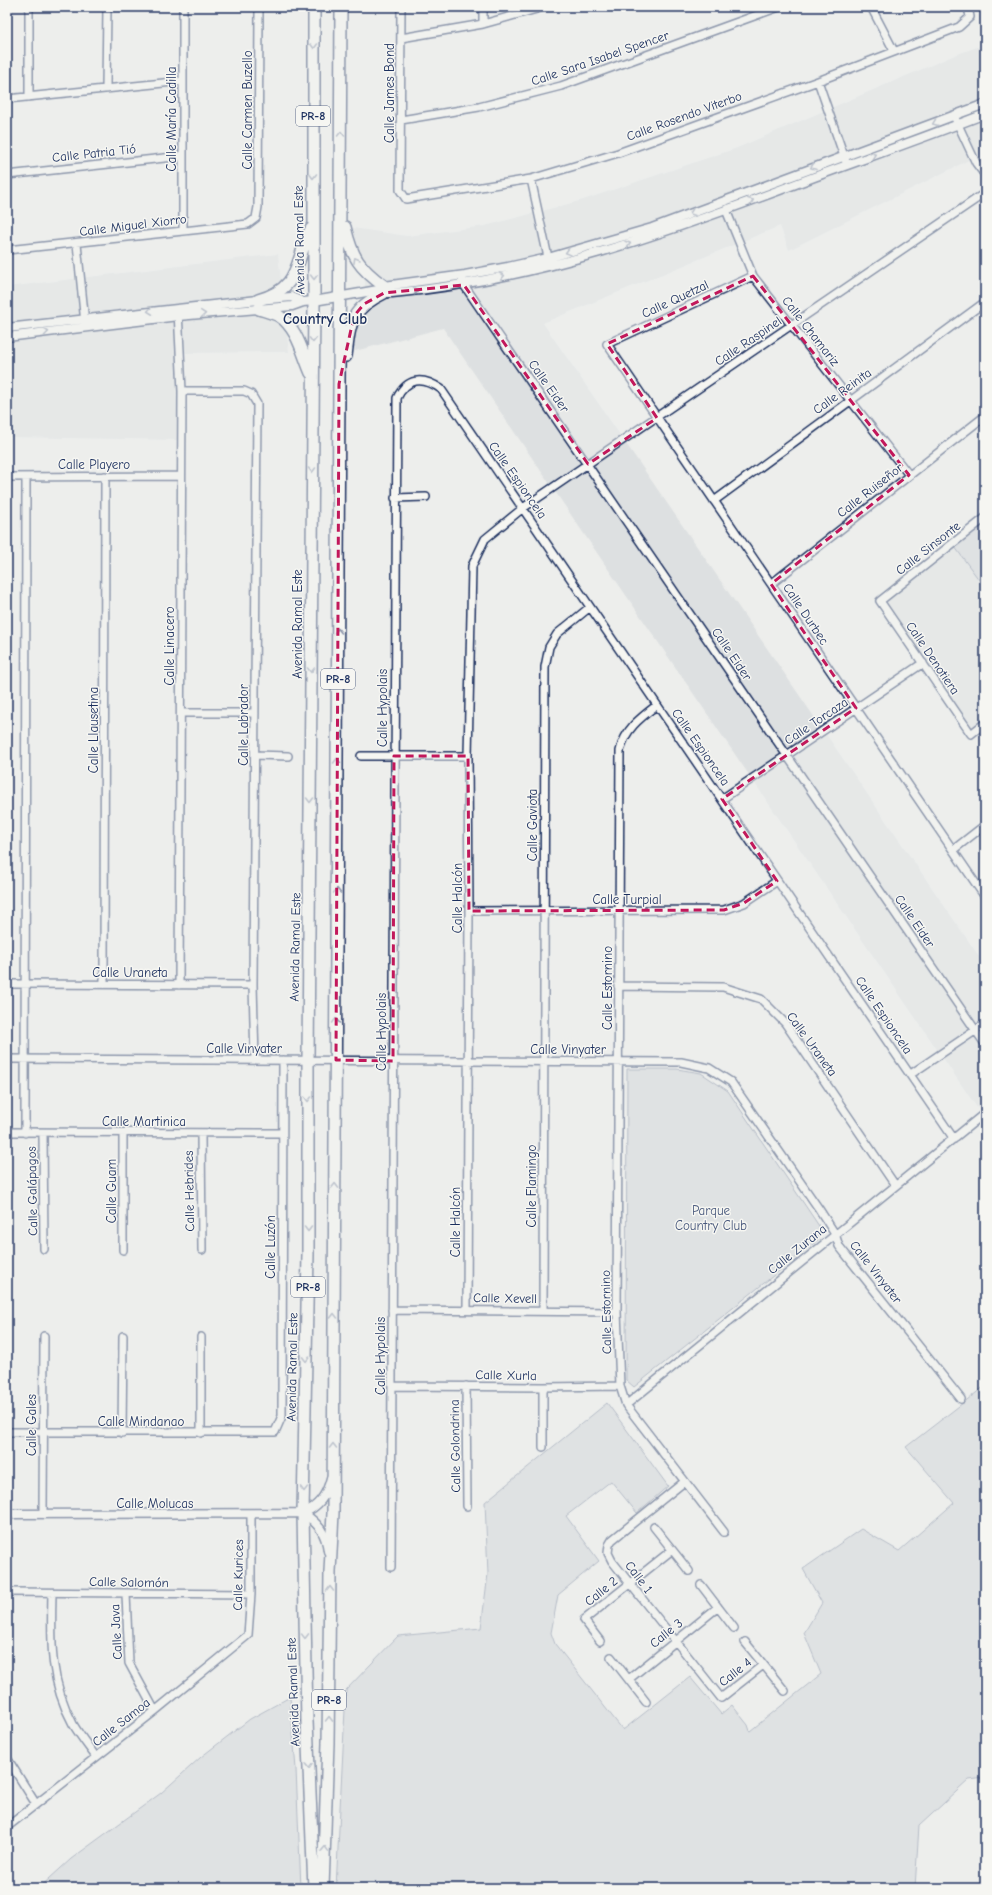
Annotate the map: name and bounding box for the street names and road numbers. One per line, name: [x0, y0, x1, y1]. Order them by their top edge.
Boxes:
street label: Calle Sara Isabel Spencer: [529, 27, 672, 89]
street label: Calle James Bond: [382, 43, 397, 143]
street label: Calle Carmen Buzello: [240, 50, 255, 170]
street label: Calle María Cadilla: [164, 67, 179, 171]
street label: Calle Rosendo Viterbo: [624, 88, 744, 144]
road number: PR-8: [296, 106, 330, 126]
street label: Calle Patria Tió: [51, 141, 137, 165]
street label: Avenida Ramal Este: [291, 185, 307, 295]
street label: Calle Miguel Xiorro: [78, 211, 188, 239]
street label: Calle Quetzal: [639, 277, 711, 321]
street label: Calle Chamariz: [779, 293, 843, 369]
street label: Calle Raspinel: [712, 313, 784, 369]
street label: Calle Eider: [525, 357, 573, 416]
street label: Calle Reinita: [810, 365, 874, 417]
street label: Calle Espioncela: [486, 439, 550, 521]
street label: Calle Playero: [58, 457, 130, 472]
street label: Calle Ruiseñor: [834, 459, 907, 520]
street label: Calle Sinsonte: [893, 518, 964, 578]
street label: Avenida Ramal Este: [290, 569, 305, 679]
street label: Calle Durbec: [780, 580, 832, 648]
street label: Calle Linacero: [162, 606, 177, 686]
street label: Calle Denotiera: [903, 619, 963, 697]
street label: Calle Eider: [709, 625, 756, 684]
road number: PR-8: [321, 669, 355, 689]
street label: Calle Hypolais: [375, 669, 390, 747]
street label: Calle Labrador: [236, 683, 251, 766]
street label: Calle Llausetina: [86, 687, 101, 773]
street label: Calle Torcaza: [781, 694, 851, 748]
street label: Calle Espioncela: [669, 706, 733, 788]
street label: Calle Gaviota: [525, 789, 540, 861]
street label: Calle Halcón: [450, 863, 465, 933]
street label: Avenida Ramal Este: [287, 892, 303, 1002]
street label: Calle Turpial: [592, 892, 662, 907]
street label: Calle Eider: [892, 892, 939, 951]
street label: Calle Estornino: [600, 946, 615, 1030]
street label: Calle Uraneta: [92, 965, 168, 980]
street label: Calle Espioncela: [852, 973, 916, 1057]
street label: Calle Hypolais: [374, 993, 389, 1071]
street label: Calle Uraneta: [784, 1009, 840, 1079]
street label: Calle Vinyater: [206, 1041, 283, 1056]
street label: Calle Vinyater: [530, 1042, 607, 1057]
street label: Calle Martinica: [102, 1114, 186, 1129]
street label: Calle Flamingo: [524, 1144, 539, 1227]
street label: Calle Galápagos: [24, 1146, 40, 1236]
street label: Calle Hebrides: [181, 1150, 197, 1232]
street label: Calle Guam: [104, 1159, 119, 1223]
street label: Calle Halcón: [448, 1187, 463, 1257]
street label: Calle Luzón: [263, 1215, 278, 1279]
street label: Calle Zurana: [765, 1221, 829, 1277]
street label: Calle Vinyater: [847, 1238, 906, 1307]
street label: Calle Estornino: [598, 1270, 614, 1354]
road number: PR-8: [291, 1277, 325, 1297]
street label: Calle Xevell: [473, 1290, 537, 1306]
street label: Avenida Ramal Este: [284, 1312, 300, 1422]
street label: Calle Hypolais: [373, 1317, 388, 1395]
street label: Calle Xurla: [475, 1367, 537, 1383]
street label: Calle Gales: [24, 1394, 39, 1456]
street label: Calle Golondrina: [447, 1399, 463, 1493]
street label: Calle Mindanao: [98, 1414, 184, 1429]
street label: Calle Molucas: [117, 1496, 193, 1511]
street label: Calle Kurices: [230, 1539, 246, 1611]
street label: Calle 1: [622, 1558, 656, 1596]
street label: Calle 2: [581, 1573, 621, 1609]
street label: Calle Salomón: [89, 1574, 169, 1590]
street label: Calle Java: [107, 1604, 125, 1660]
street label: Calle 3: [647, 1615, 685, 1651]
street label: Avenida Ramal Este: [284, 1637, 302, 1747]
street label: Calle 4: [716, 1655, 754, 1689]
road number: PR-8: [312, 1690, 346, 1710]
street label: Calle Samoa: [89, 1695, 153, 1749]

